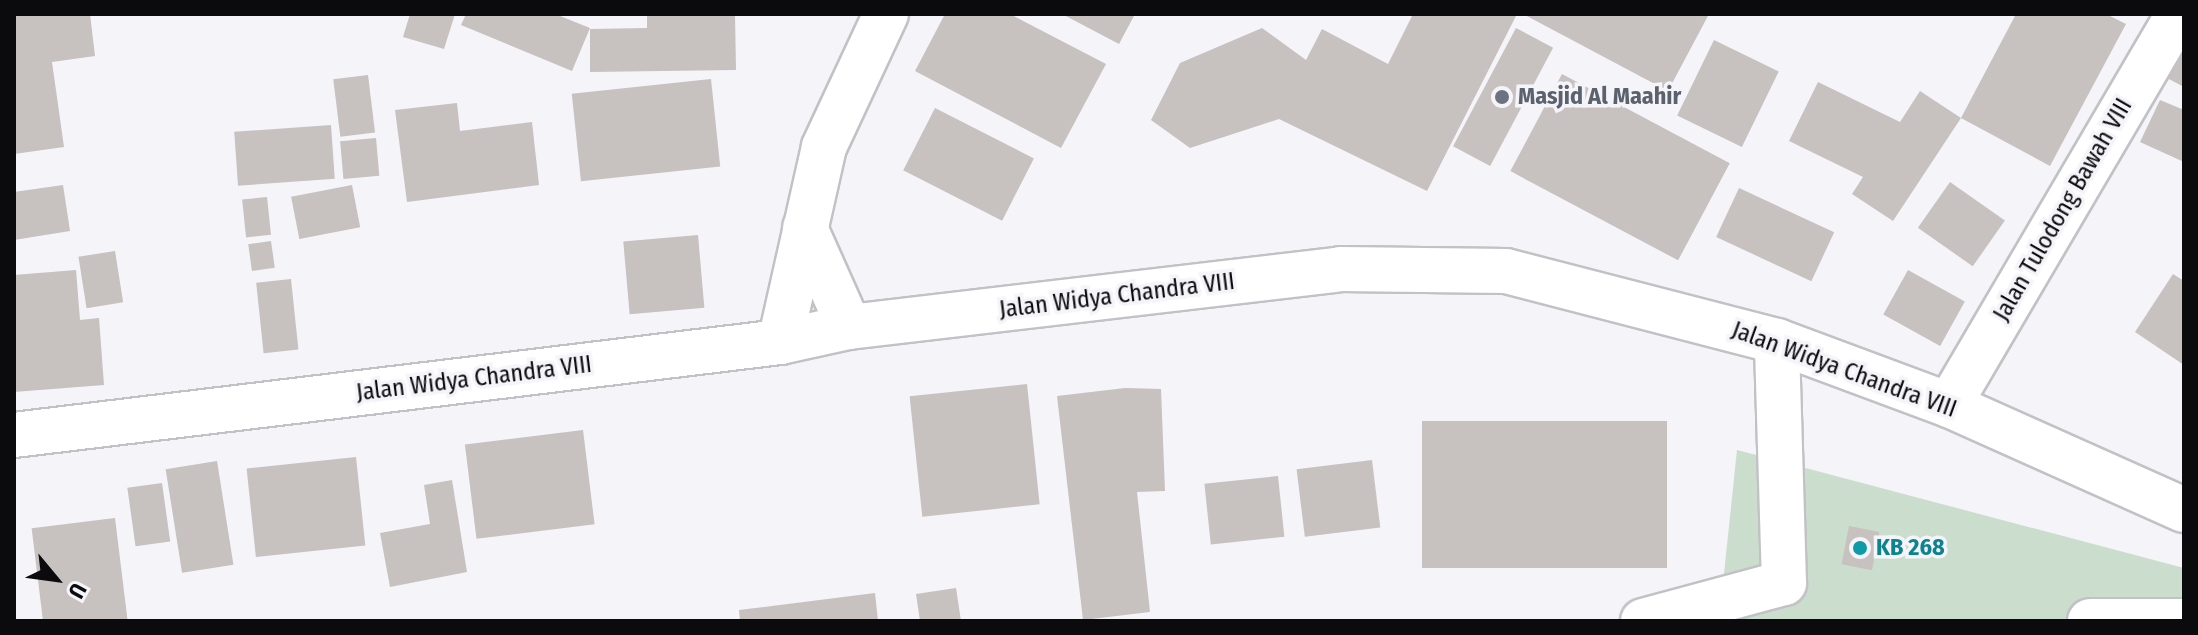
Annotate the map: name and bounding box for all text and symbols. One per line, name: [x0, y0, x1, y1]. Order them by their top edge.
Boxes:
place label: Masjid Al Maahir: [1518, 83, 1681, 111]
marker: Masjid Al Maahir: [1493, 88, 1511, 106]
street label: Jalan Tulodong Bawah VIII: [1987, 94, 2139, 326]
street label: Jalan Widya Chandra VIII: [998, 267, 1236, 325]
street label: Jalan Widya Chandra VIII: [1728, 316, 1960, 424]
street label: Jalan Widya Chandra VIII: [355, 350, 593, 408]
place label: KB 268: [1876, 534, 1945, 562]
north arrow: [16, 539, 96, 619]
marker: KB 268: [1851, 539, 1869, 557]
text: U: [62, 579, 92, 603]

